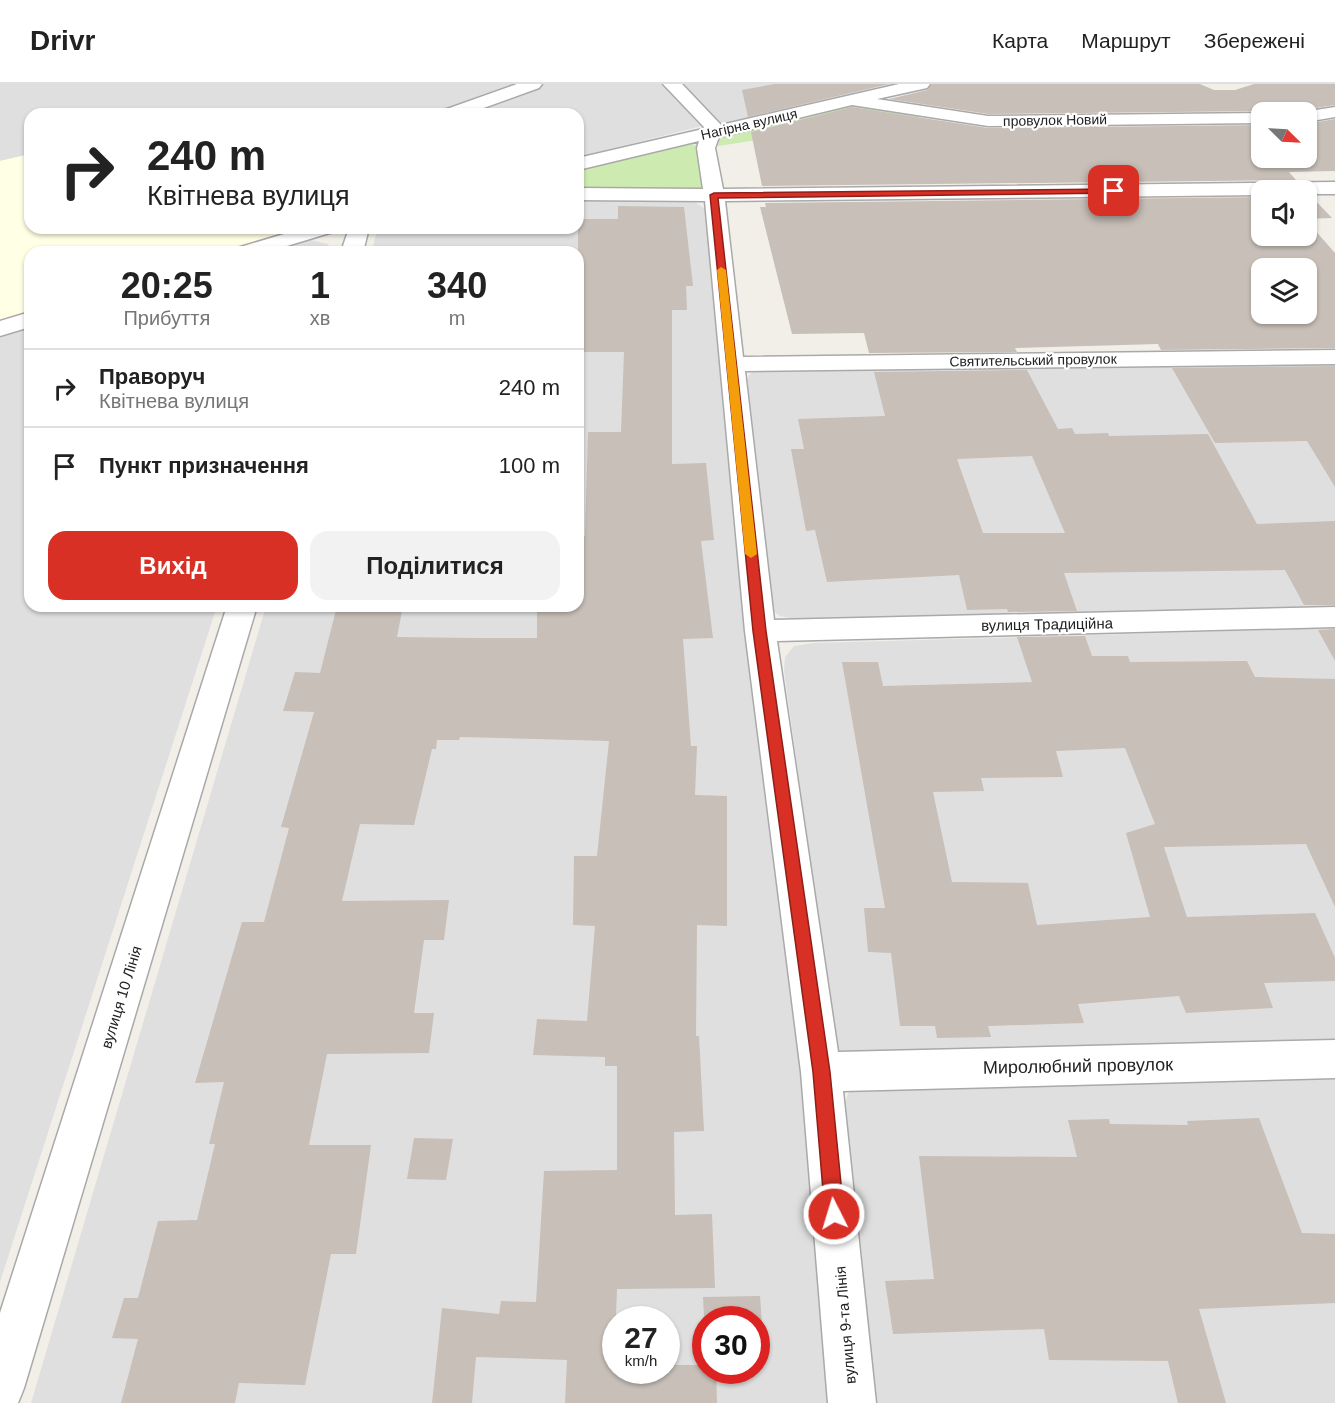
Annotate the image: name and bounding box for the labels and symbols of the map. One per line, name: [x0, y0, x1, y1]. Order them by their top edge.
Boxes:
north arrow: [1251, 102, 1317, 168]
street label: Нагірна вулиця: [699, 105, 799, 143]
street label: провулок Новий: [1003, 111, 1107, 129]
pin: [1088, 165, 1139, 216]
street label: Святительський провулок: [949, 351, 1118, 369]
street label: вулиця Традиційна: [981, 614, 1114, 634]
street label: вулиця 10 Лінія: [97, 944, 145, 1050]
street label: Миролюбний провулок: [983, 1054, 1173, 1078]
position arrow: [802, 1182, 866, 1246]
street label: вулиця 9-та Лінія: [831, 1265, 859, 1385]
speed limit sign: 30: [692, 1306, 770, 1384]

